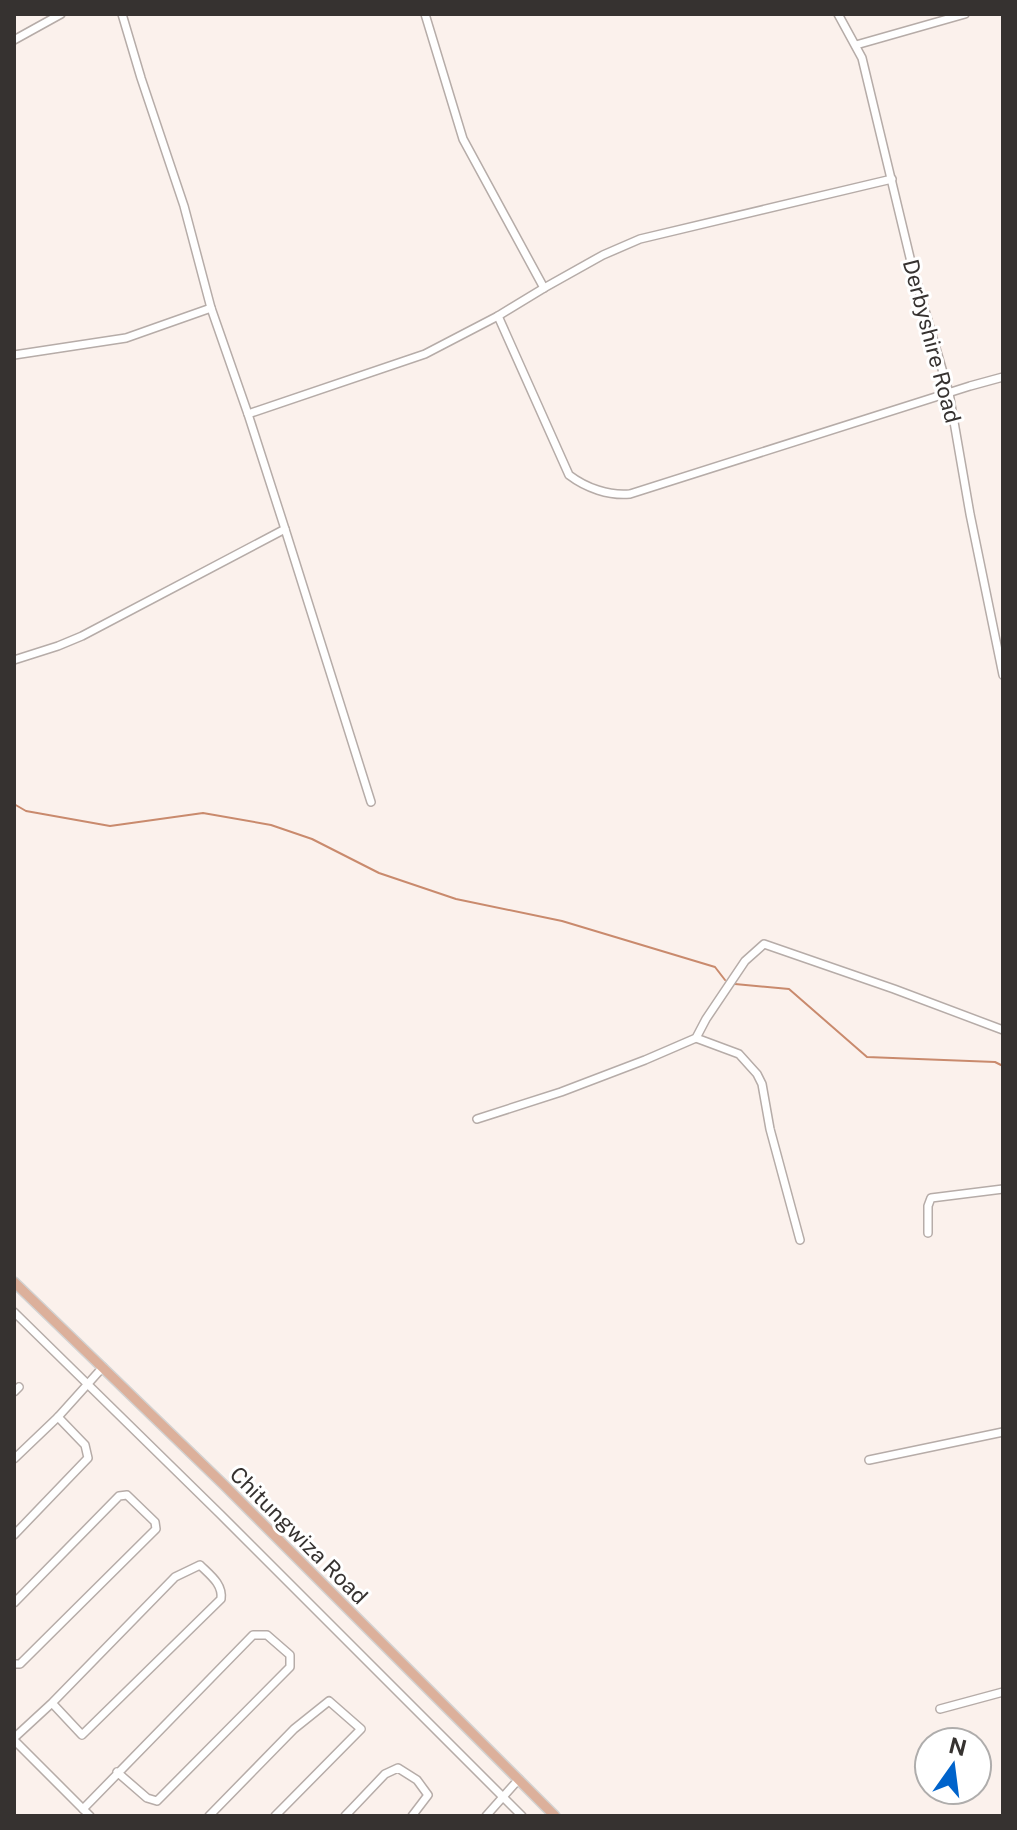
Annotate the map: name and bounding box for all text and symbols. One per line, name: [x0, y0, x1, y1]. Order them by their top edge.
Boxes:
street label: Derbyshire Road: [898, 256, 966, 426]
street label: Chitungwiza Road: [225, 1461, 373, 1609]
north arrow: [913, 1726, 993, 1806]
text: N: [946, 1732, 969, 1761]

